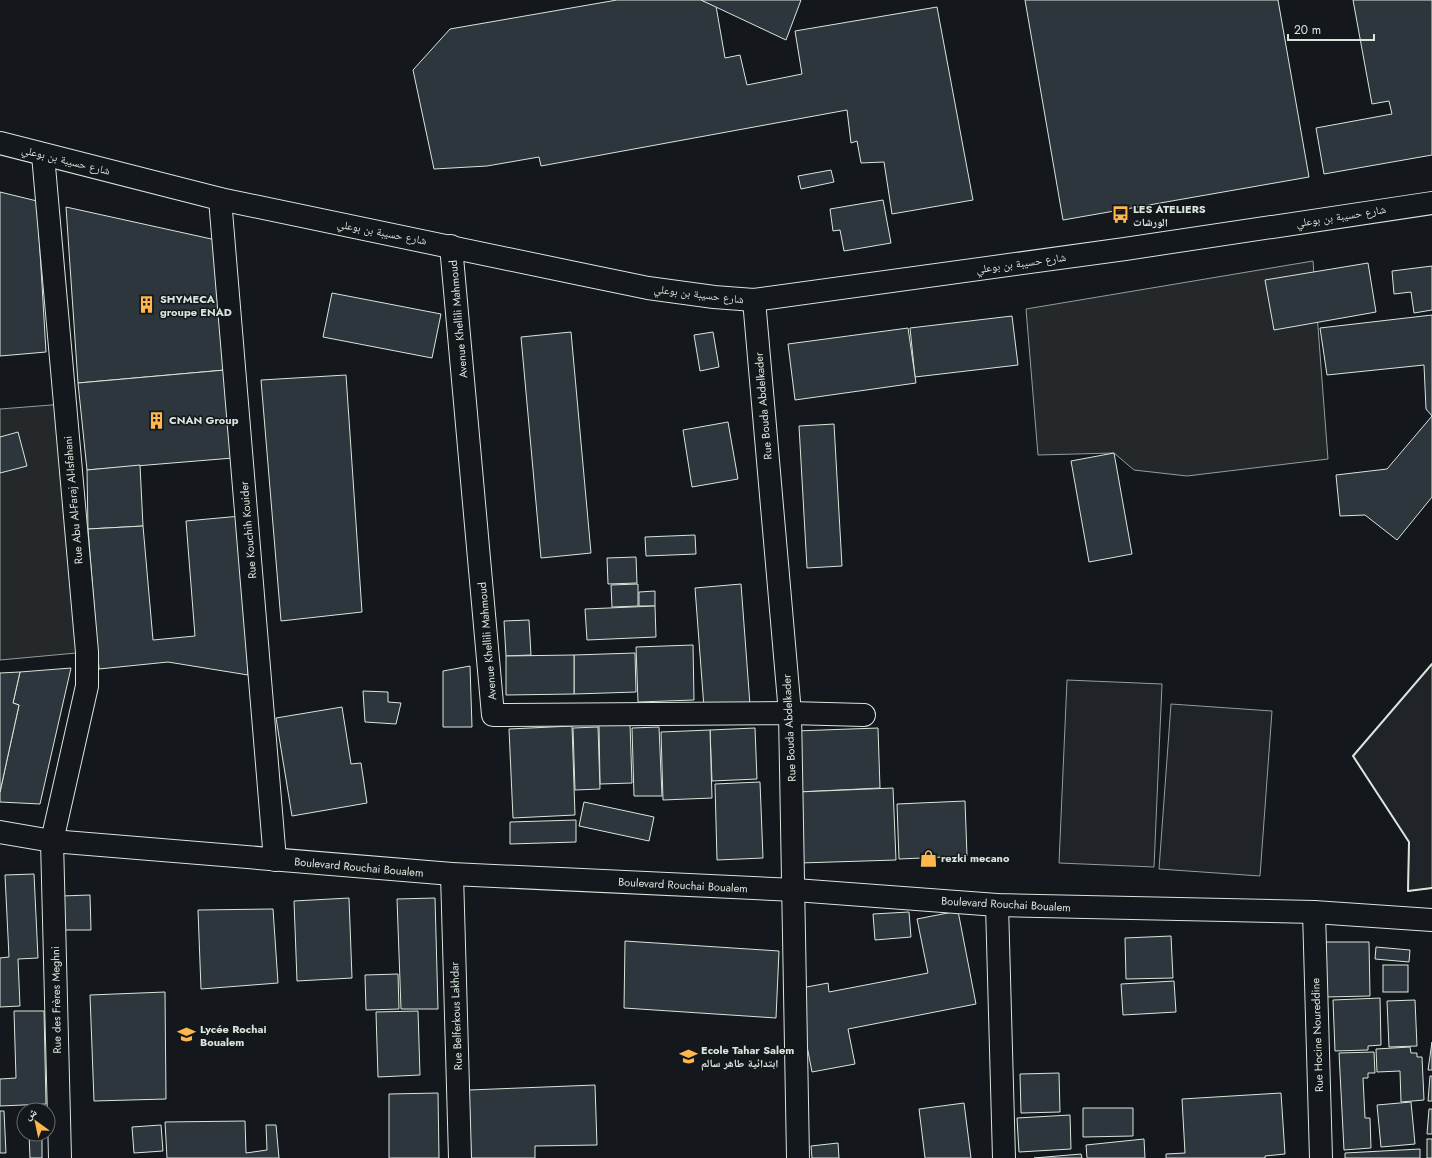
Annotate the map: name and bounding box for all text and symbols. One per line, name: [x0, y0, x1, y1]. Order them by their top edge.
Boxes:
scale bar: [1288, 16, 1374, 42]
text: 20 m: [1294, 21, 1321, 39]
street label: شارع حسيبة بن بوعلي: [20, 141, 112, 180]
place label: LES ATELIERS الورشات: [1133, 201, 1206, 230]
street label: شارع حسيبة بن بوعلي: [1295, 201, 1387, 232]
bus stop icon: LES ATELIERS الورشات: [1110, 205, 1130, 225]
street label: شارع حسيبة بن بوعلي: [336, 215, 428, 249]
street label: شارع حسيبة بن بوعلي: [975, 249, 1067, 278]
street label: Avenue Khellili Mahmoud: [445, 259, 471, 379]
street label: شارع حسيبة بن بوعلي: [653, 281, 745, 308]
place label: SHYMECA groupe ENAD: [160, 291, 232, 320]
building icon: SHYMECA groupe ENAD: [137, 295, 157, 315]
street label: Rue Bouda Abdelkader: [750, 352, 776, 460]
building icon: CNAN Group: [146, 410, 166, 430]
place label: CNAN Group: [169, 412, 239, 428]
street label: Rue Abu Al-Faraj Al-Isfahani: [59, 435, 87, 565]
street label: Rue Kouchih Kouider: [236, 480, 260, 579]
street label: Avenue Khellili Mahmoud: [474, 581, 500, 701]
street label: Rue Bouda Abdelkader: [778, 674, 800, 782]
shop icon: rezki mecano: [918, 848, 938, 868]
place label: rezki mecano: [941, 850, 1010, 866]
street label: Boulevard Rouchai Boualem: [294, 853, 424, 881]
street label: Boulevard Rouchai Boualem: [618, 874, 748, 896]
street label: Boulevard Rouchai Boualem: [941, 893, 1071, 915]
street label: Rue des Frères Meghni: [47, 946, 65, 1054]
street label: Rue Belferkous Lakhdar: [446, 961, 466, 1070]
street label: Rue Hocine Noureddine: [1307, 977, 1327, 1092]
place label: Lycée Rochai Boualem: [200, 1021, 266, 1050]
school or university icon: Lycée Rochai Boualem: [177, 1025, 197, 1045]
place label: Ecole Tahar Salem ابتدائية طاهر سالم: [701, 1042, 794, 1071]
school or university icon: Ecole Tahar Salem ابتدائية طاهر سالم: [678, 1046, 698, 1066]
north arrow: [16, 1102, 56, 1142]
text: ش: [21, 1104, 40, 1124]

